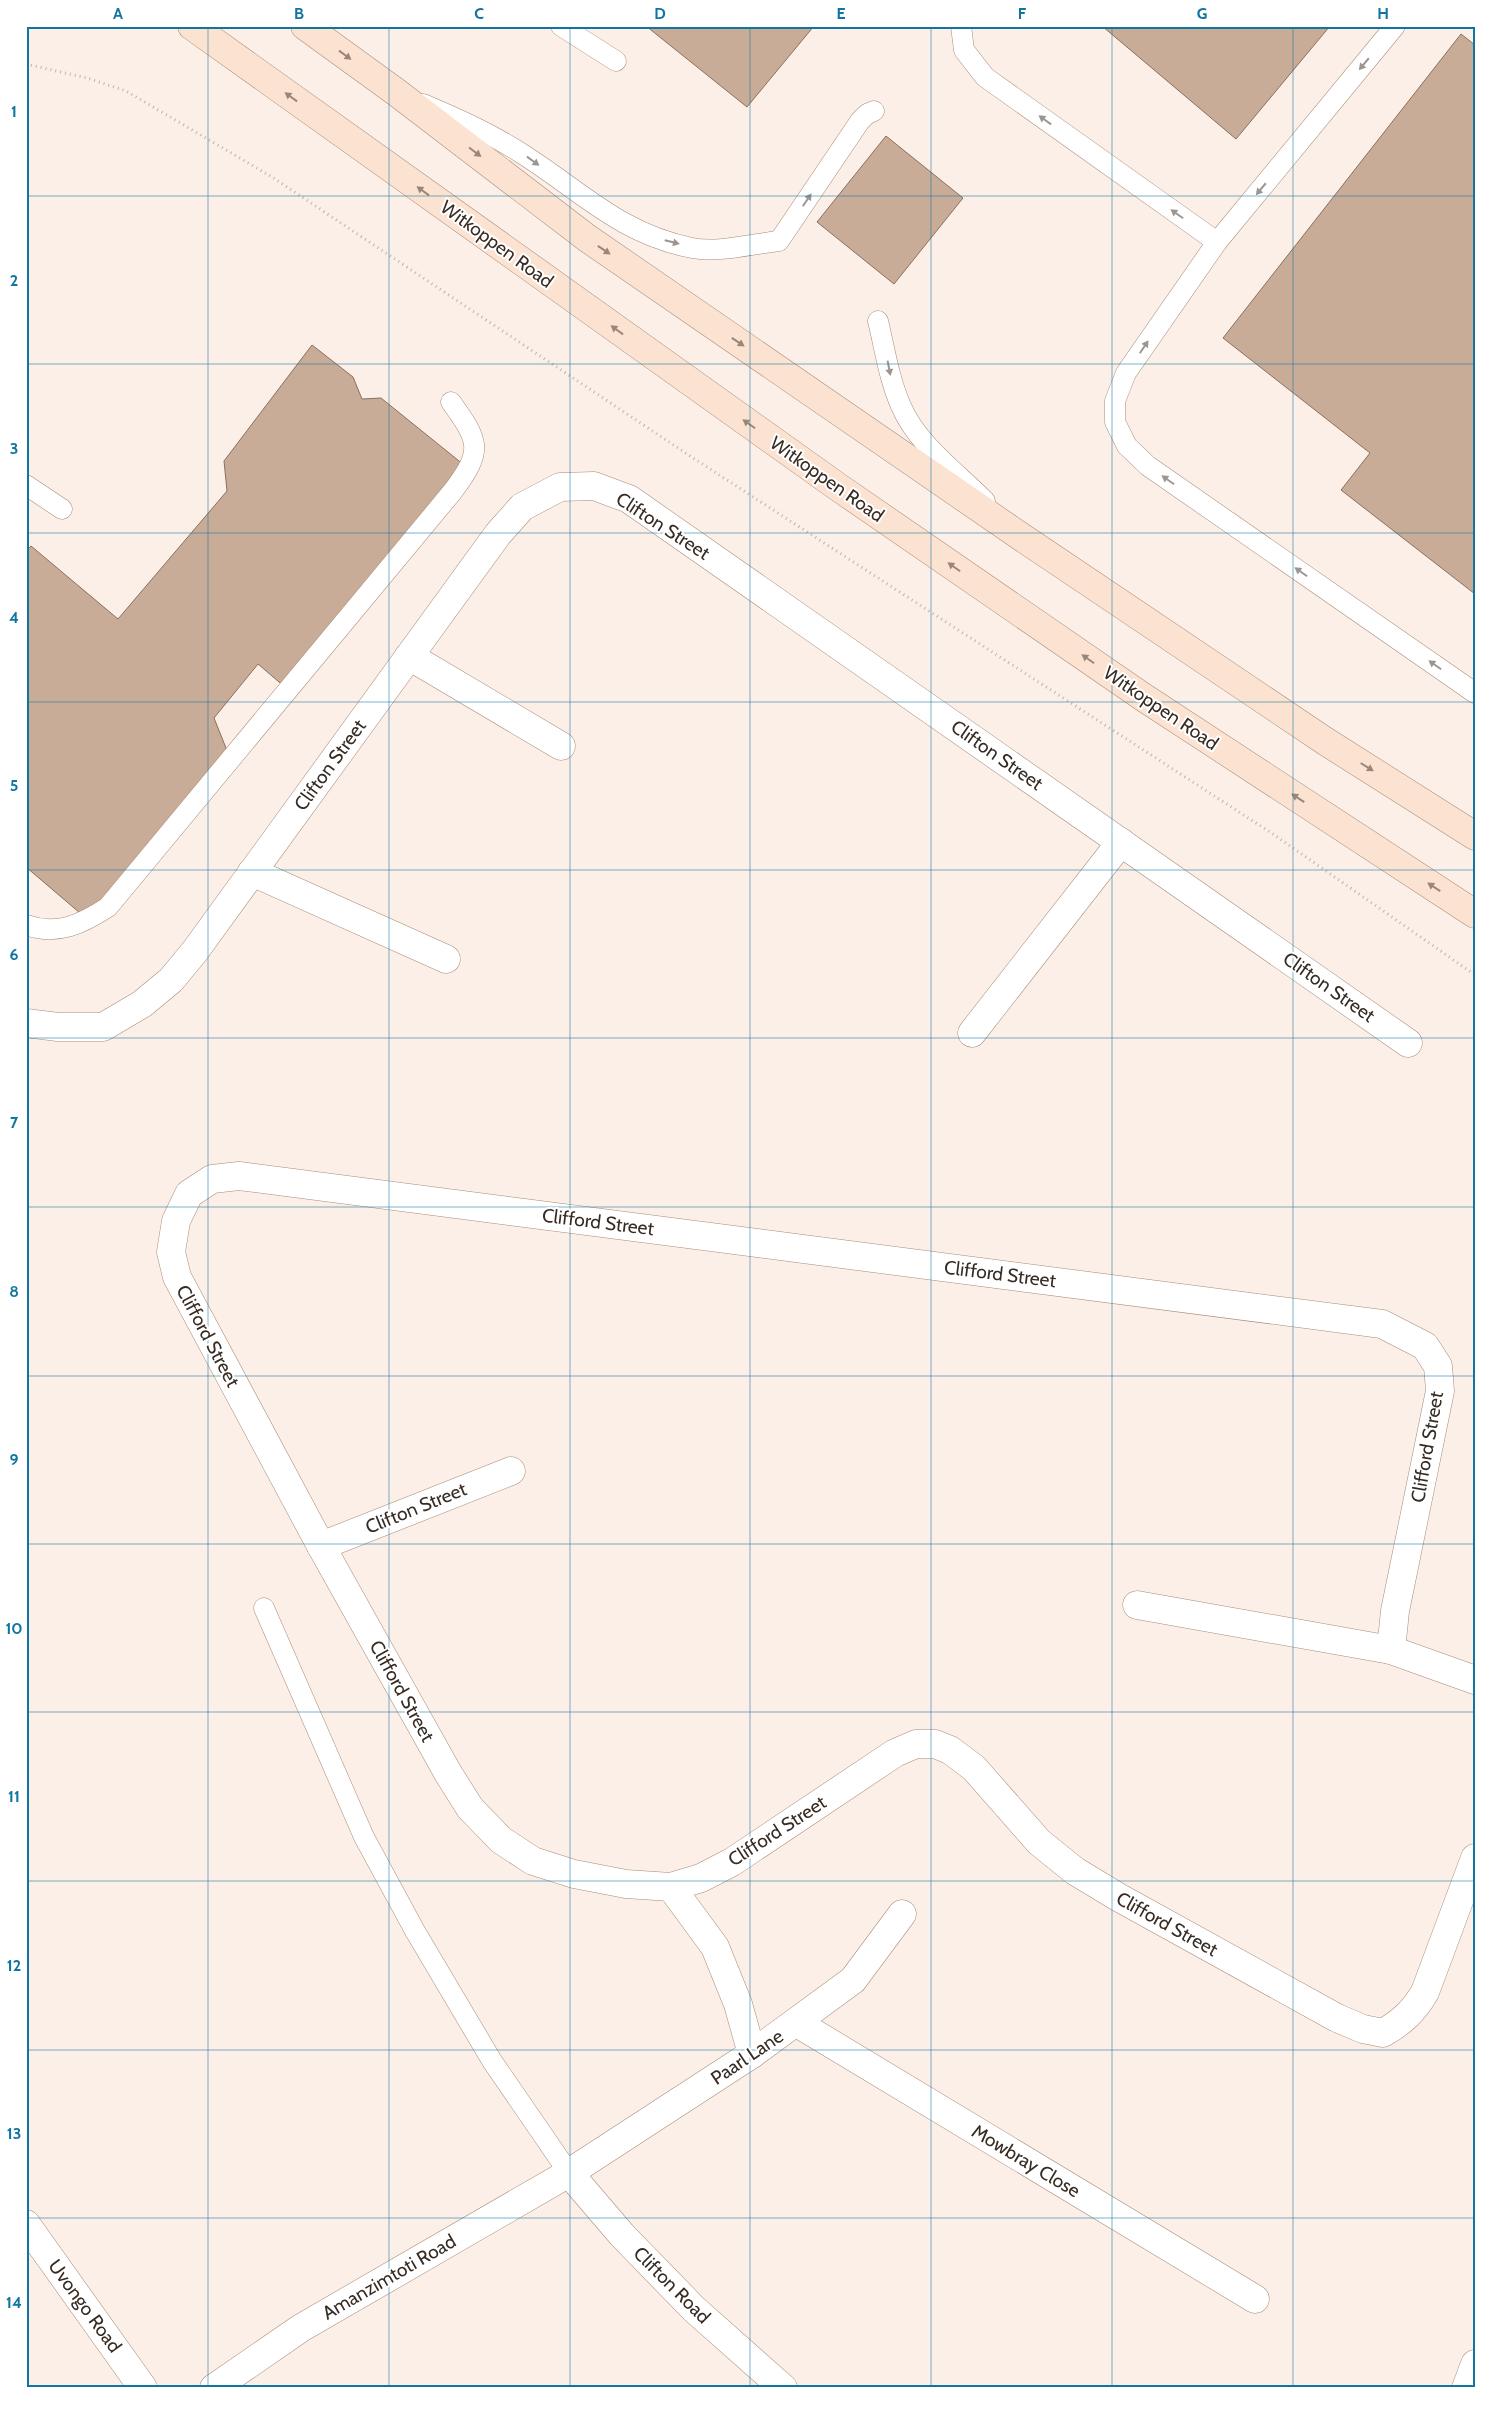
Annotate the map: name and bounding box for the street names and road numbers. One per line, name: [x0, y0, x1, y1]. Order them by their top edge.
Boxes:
street label: Witkoppen Road: [436, 195, 558, 293]
street label: Witkoppen Road: [766, 431, 888, 527]
street label: Clifton Street: [612, 487, 715, 565]
street label: Witkoppen Road: [1099, 661, 1223, 755]
street label: Clifton Street: [289, 714, 371, 815]
street label: Clifton Street: [947, 715, 1048, 795]
street label: Clifton Street: [1279, 947, 1380, 1027]
street label: Clifford Street: [541, 1204, 656, 1240]
street label: Clifford Street: [943, 1256, 1058, 1292]
street label: Clifford Street: [171, 1281, 245, 1392]
street label: Clifford Street: [1406, 1389, 1448, 1504]
street label: Clifton Street: [362, 1477, 470, 1539]
street label: Clifford Street: [365, 1636, 440, 1746]
street label: Clifford Street: [724, 1790, 831, 1871]
street label: Clifford Street: [1112, 1887, 1222, 1962]
street label: Paarl Lane: [706, 2024, 788, 2090]
street label: Mowbray Close: [968, 2120, 1085, 2203]
street label: Amanzimtoti Road: [318, 2229, 460, 2325]
street label: Clifton Road: [629, 2242, 715, 2328]
street label: Uvongo Road: [44, 2255, 126, 2357]

